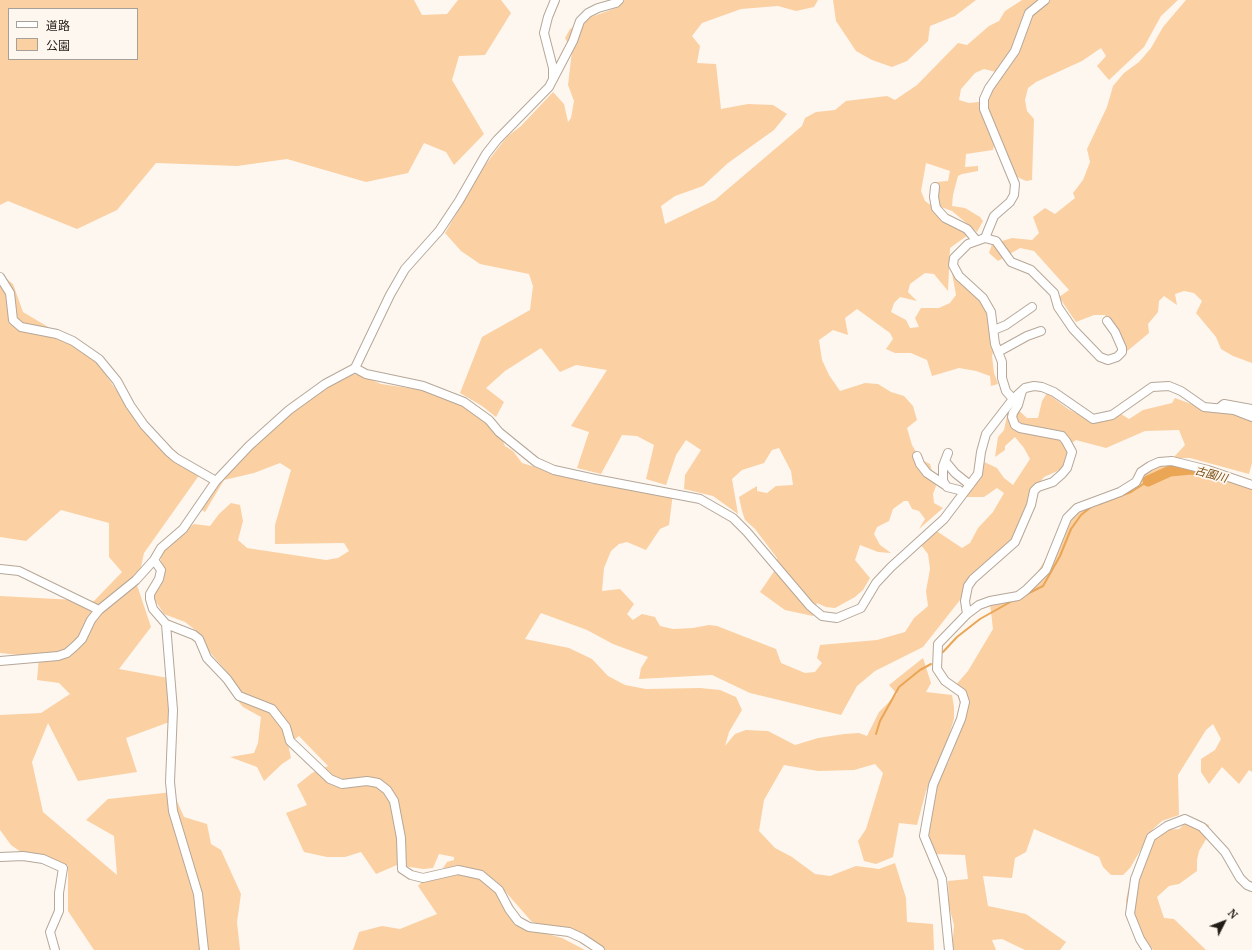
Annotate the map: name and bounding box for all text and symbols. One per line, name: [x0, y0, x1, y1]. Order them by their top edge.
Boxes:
legend: [8, 8, 138, 60]
text: 道路: [46, 18, 70, 33]
text: 公園: [46, 38, 70, 53]
water label: 古園川: [1193, 464, 1229, 486]
north arrow: [1204, 902, 1244, 942]
text: N: [1225, 906, 1241, 922]

